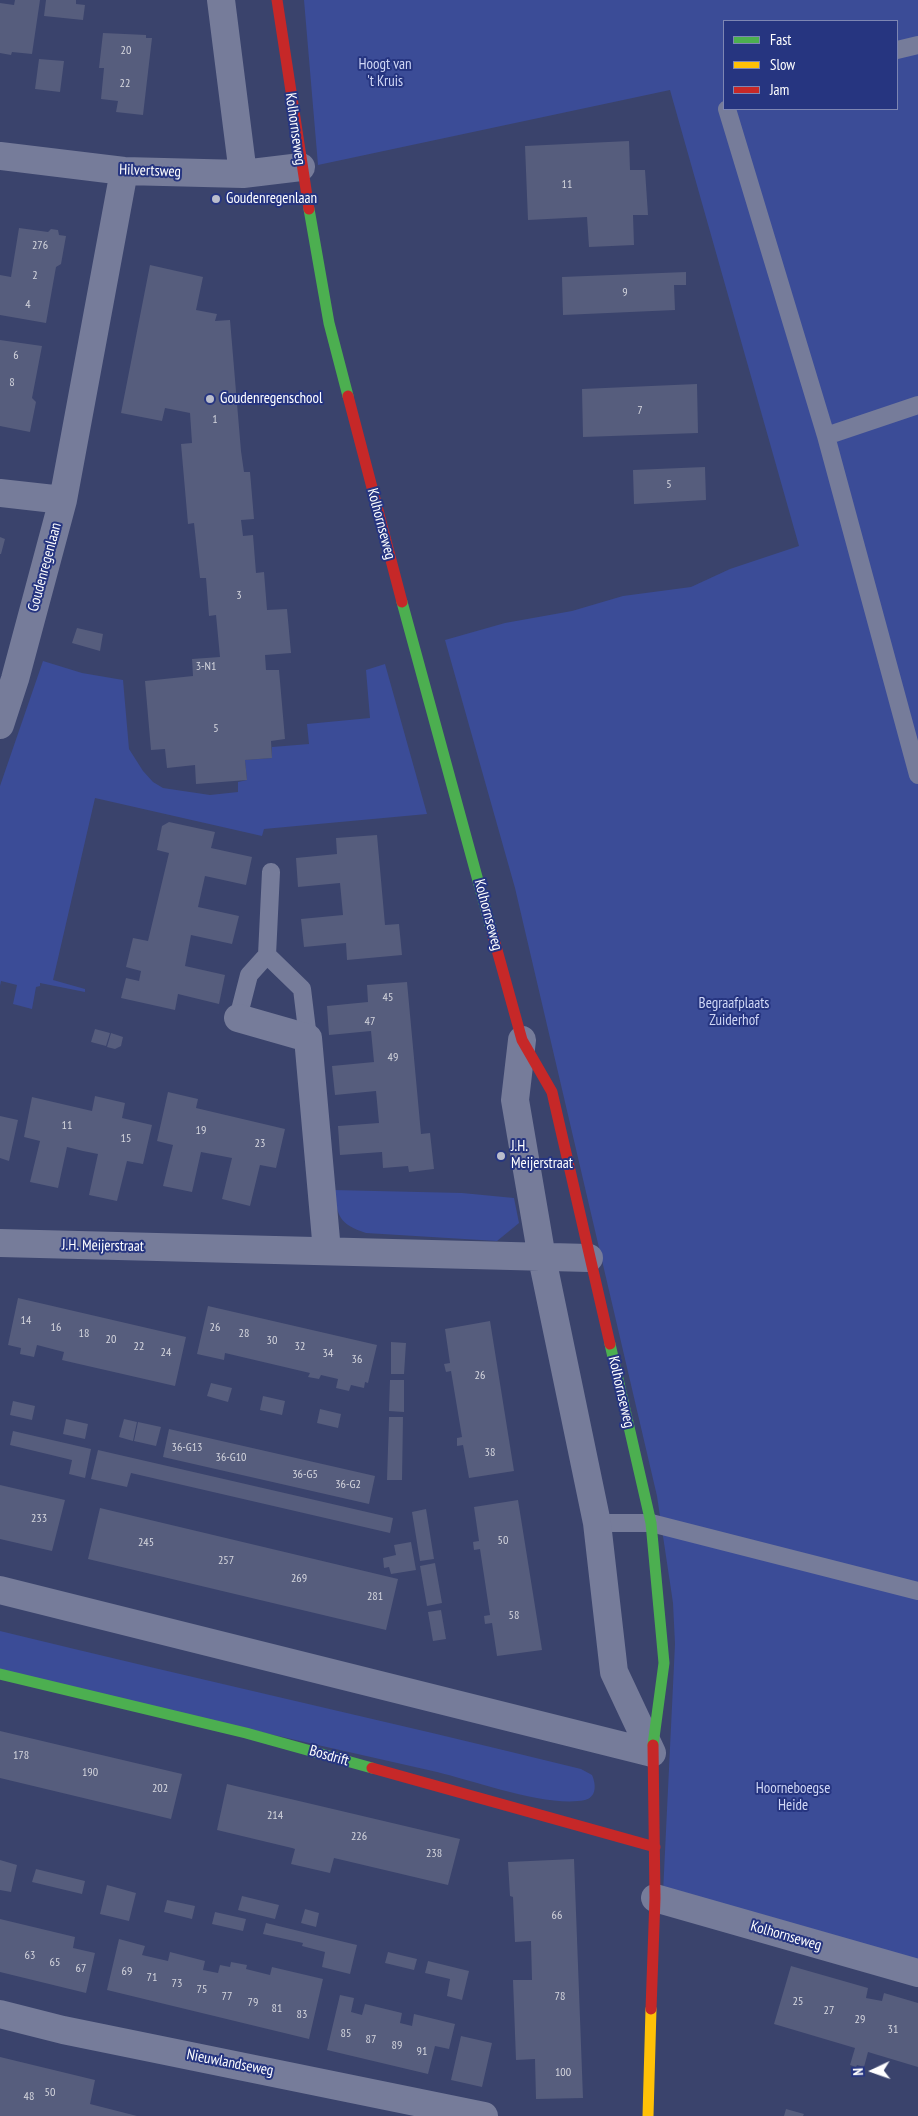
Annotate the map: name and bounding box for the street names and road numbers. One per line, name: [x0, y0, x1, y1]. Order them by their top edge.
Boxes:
street label: Kolhornseweg: [281, 92, 309, 166]
street label: Hilvertsweg: [119, 161, 181, 181]
street label: Kolhornseweg: [363, 486, 399, 562]
street label: Goudenregenlaan: [25, 521, 65, 613]
street label: Kolhornseweg: [470, 877, 506, 953]
street label: J.H. Meijerstraat: [62, 1236, 144, 1256]
street label: Kolhornseweg: [604, 1354, 638, 1430]
street label: Bosdrift: [307, 1742, 351, 1770]
street label: Kolhornseweg: [748, 1917, 824, 1955]
street label: Nieuwlandseweg: [185, 2046, 275, 2080]

